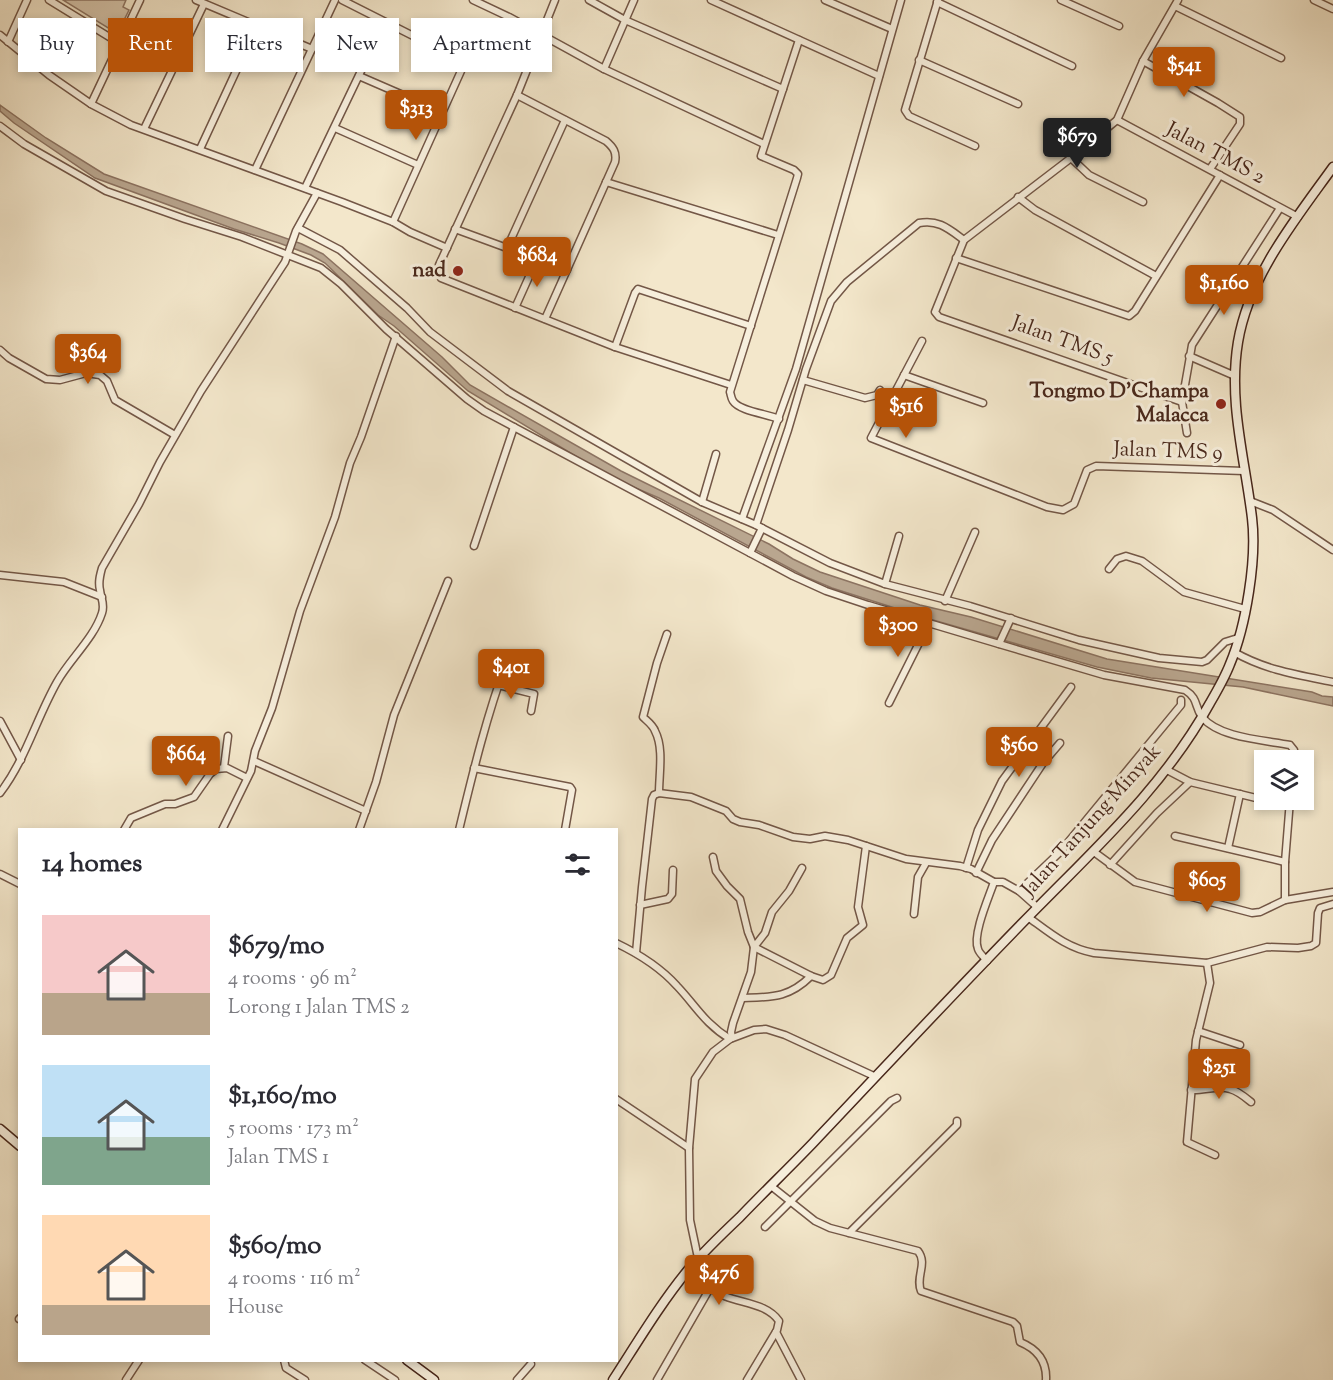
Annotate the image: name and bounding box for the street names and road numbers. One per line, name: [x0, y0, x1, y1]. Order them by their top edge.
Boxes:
street label: Jalan TMS 2: [1159, 115, 1270, 193]
street label: Jalan TMS 5: [1006, 308, 1117, 373]
street label: Jalan TMS 9: [1112, 435, 1223, 469]
street label: Jalan Tanjung Minyak: [1014, 738, 1169, 905]

